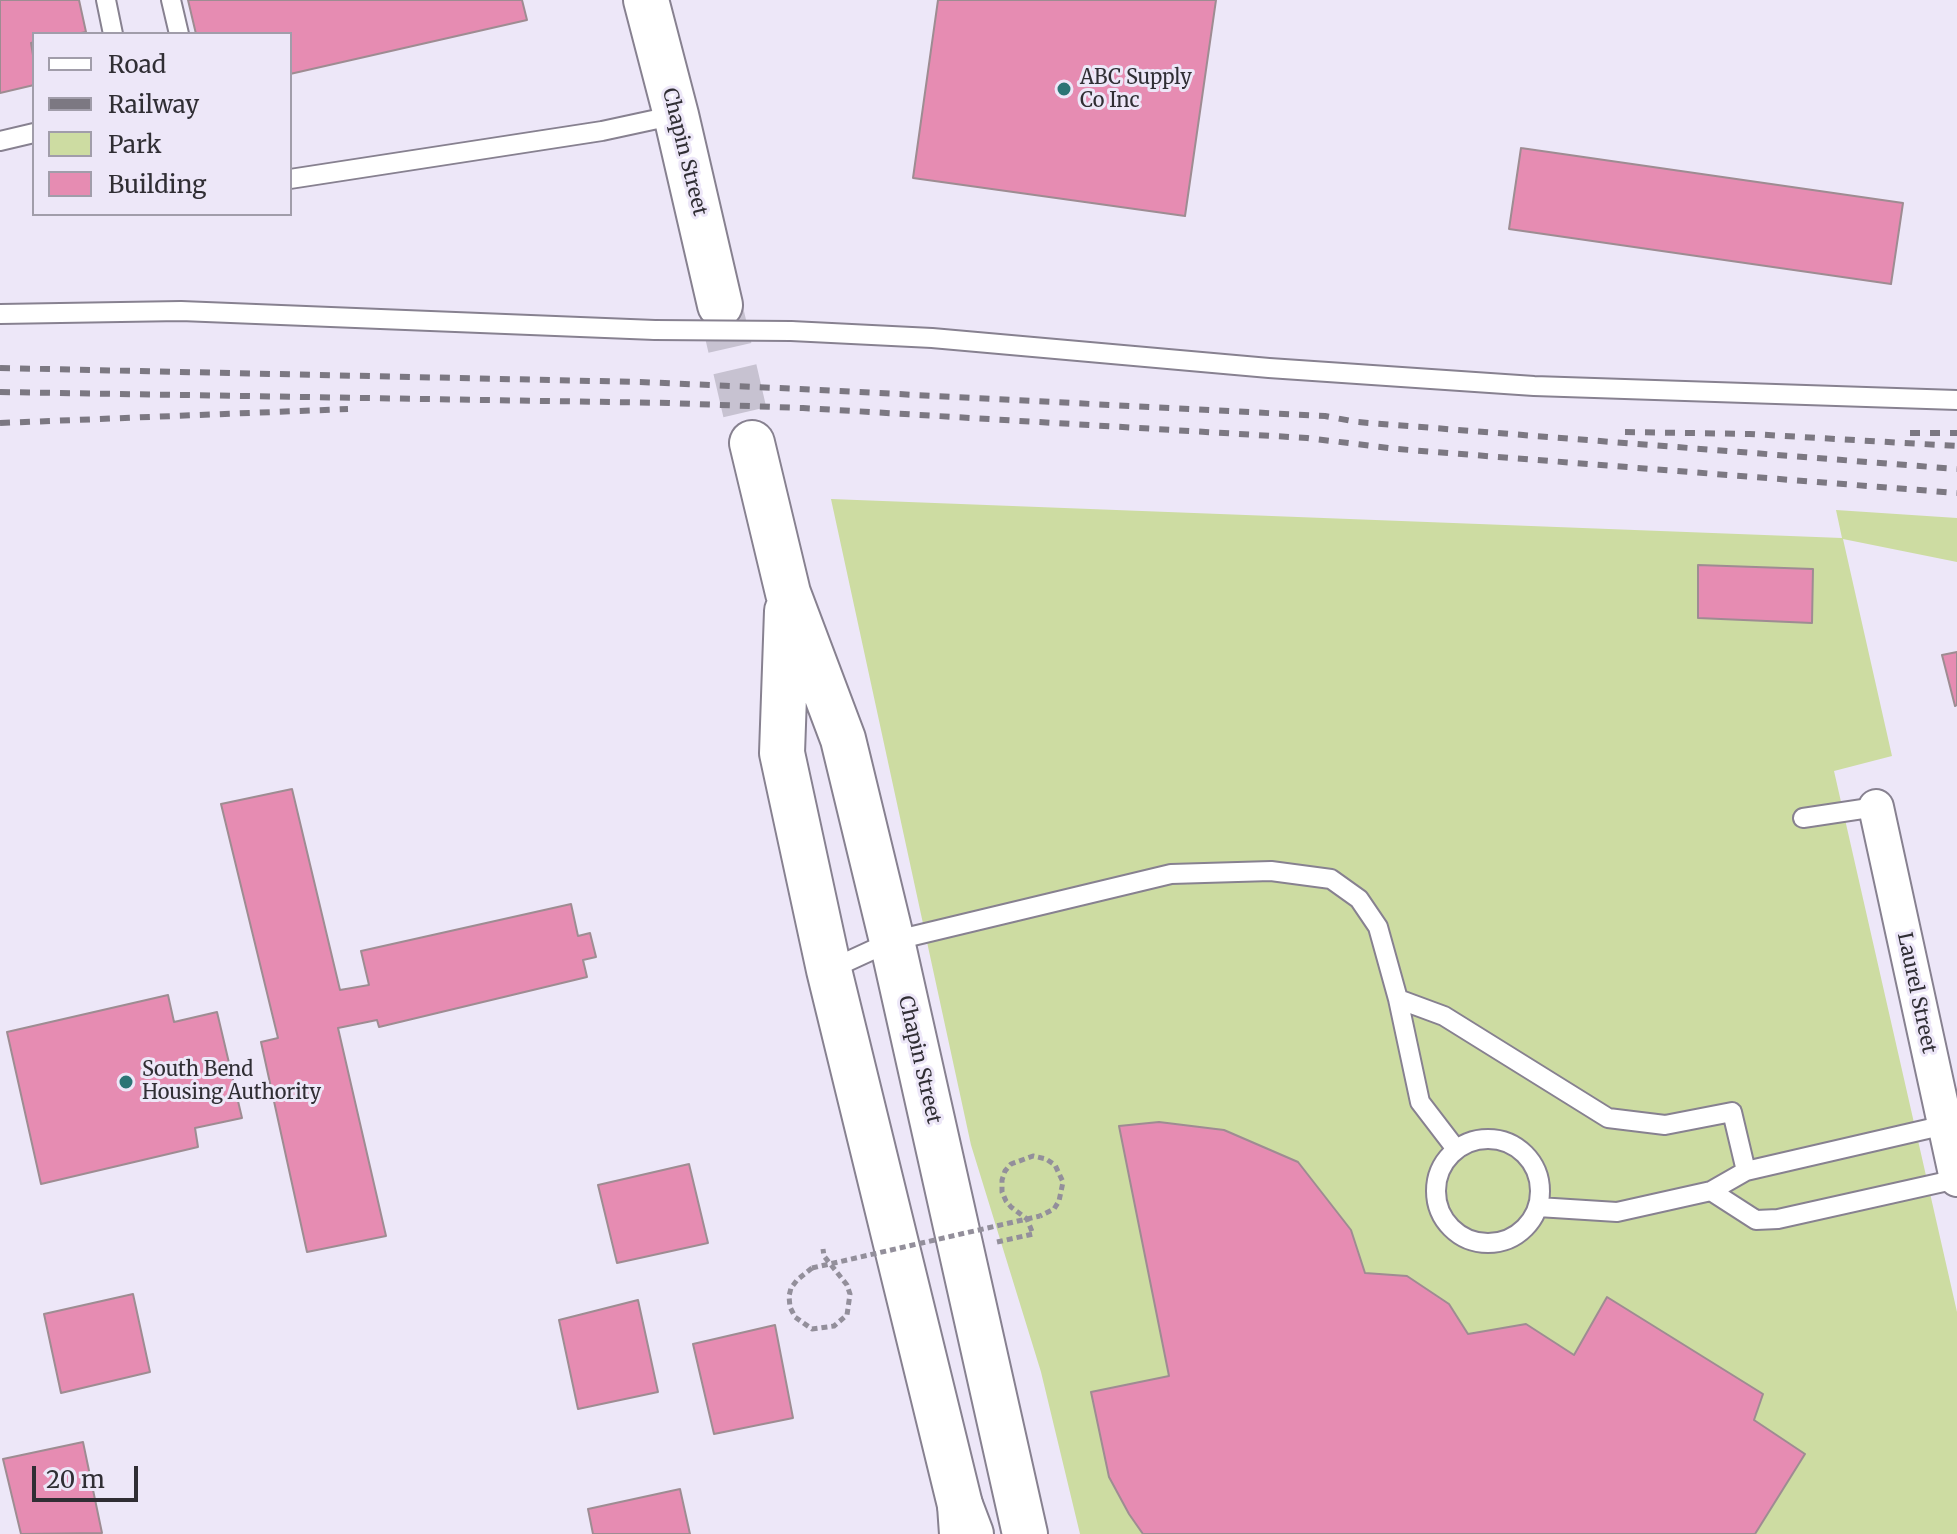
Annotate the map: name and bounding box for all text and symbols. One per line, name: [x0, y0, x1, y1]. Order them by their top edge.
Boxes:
legend: [32, 32, 292, 216]
text: Road: [108, 49, 166, 80]
place label: ABC Supply Co Inc: [1080, 66, 1192, 113]
marker: ABC Supply Co Inc: [1055, 80, 1073, 98]
street label: Chapin Street: [657, 86, 711, 218]
text: Railway: [108, 89, 199, 120]
text: Park: [108, 129, 161, 160]
text: Building: [108, 169, 207, 200]
street label: Laurel Street: [1891, 930, 1941, 1056]
street label: Chapin Street: [893, 994, 945, 1126]
place label: South Bend Housing Authority: [142, 1058, 321, 1105]
marker: South Bend Housing Authority: [117, 1073, 135, 1091]
scale bar: [36, 1450, 142, 1500]
text: 20 m: [46, 1464, 105, 1495]

